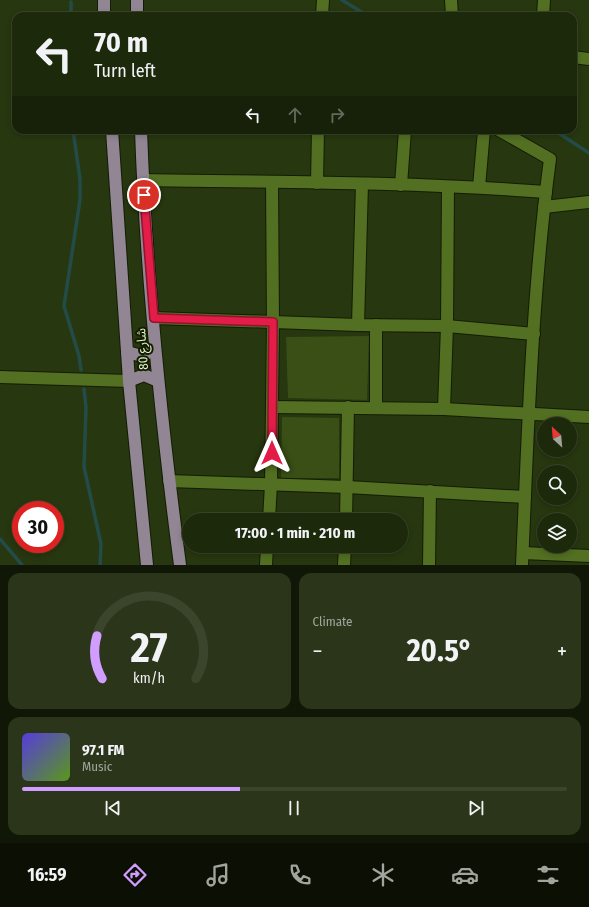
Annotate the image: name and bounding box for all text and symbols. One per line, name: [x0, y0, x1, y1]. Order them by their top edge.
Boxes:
text: 70 m: [94, 26, 148, 59]
icon: left: [28, 28, 80, 80]
text: Turn left: [94, 60, 156, 82]
icon: left: [242, 104, 264, 126]
icon: ahead: [284, 104, 306, 126]
icon: right: [326, 104, 348, 126]
pin: [127, 178, 161, 212]
icon: arrive: [133, 184, 155, 206]
street label: شارع 80: [133, 327, 154, 370]
north arrow: [537, 417, 577, 457]
map controls: [537, 417, 577, 553]
position arrow: [251, 432, 293, 474]
button: search: [537, 465, 577, 505]
speed limit sign: 30: [12, 501, 64, 553]
button: layers: [537, 513, 577, 553]
text: 17:00 · 1 min · 210 m: [235, 524, 355, 542]
text: Climate: [313, 614, 353, 629]
text: 27: [130, 623, 168, 673]
text: 20.5°: [407, 633, 473, 669]
text: −: [313, 638, 322, 665]
text: +: [557, 638, 567, 665]
text: km/h: [133, 670, 165, 687]
text: 97.1 FM: [82, 741, 124, 759]
text: Music: [82, 759, 112, 774]
icon: previous: [102, 797, 124, 819]
icon: pause: [283, 797, 305, 819]
icon: next: [465, 797, 487, 819]
icon: directions: [121, 861, 149, 889]
icon: music: [204, 861, 232, 889]
icon: phone: [286, 861, 314, 889]
icon: climate: [369, 861, 397, 889]
icon: car: [451, 861, 479, 889]
icon: filters: [534, 861, 562, 889]
text: 16:59: [27, 864, 66, 886]

